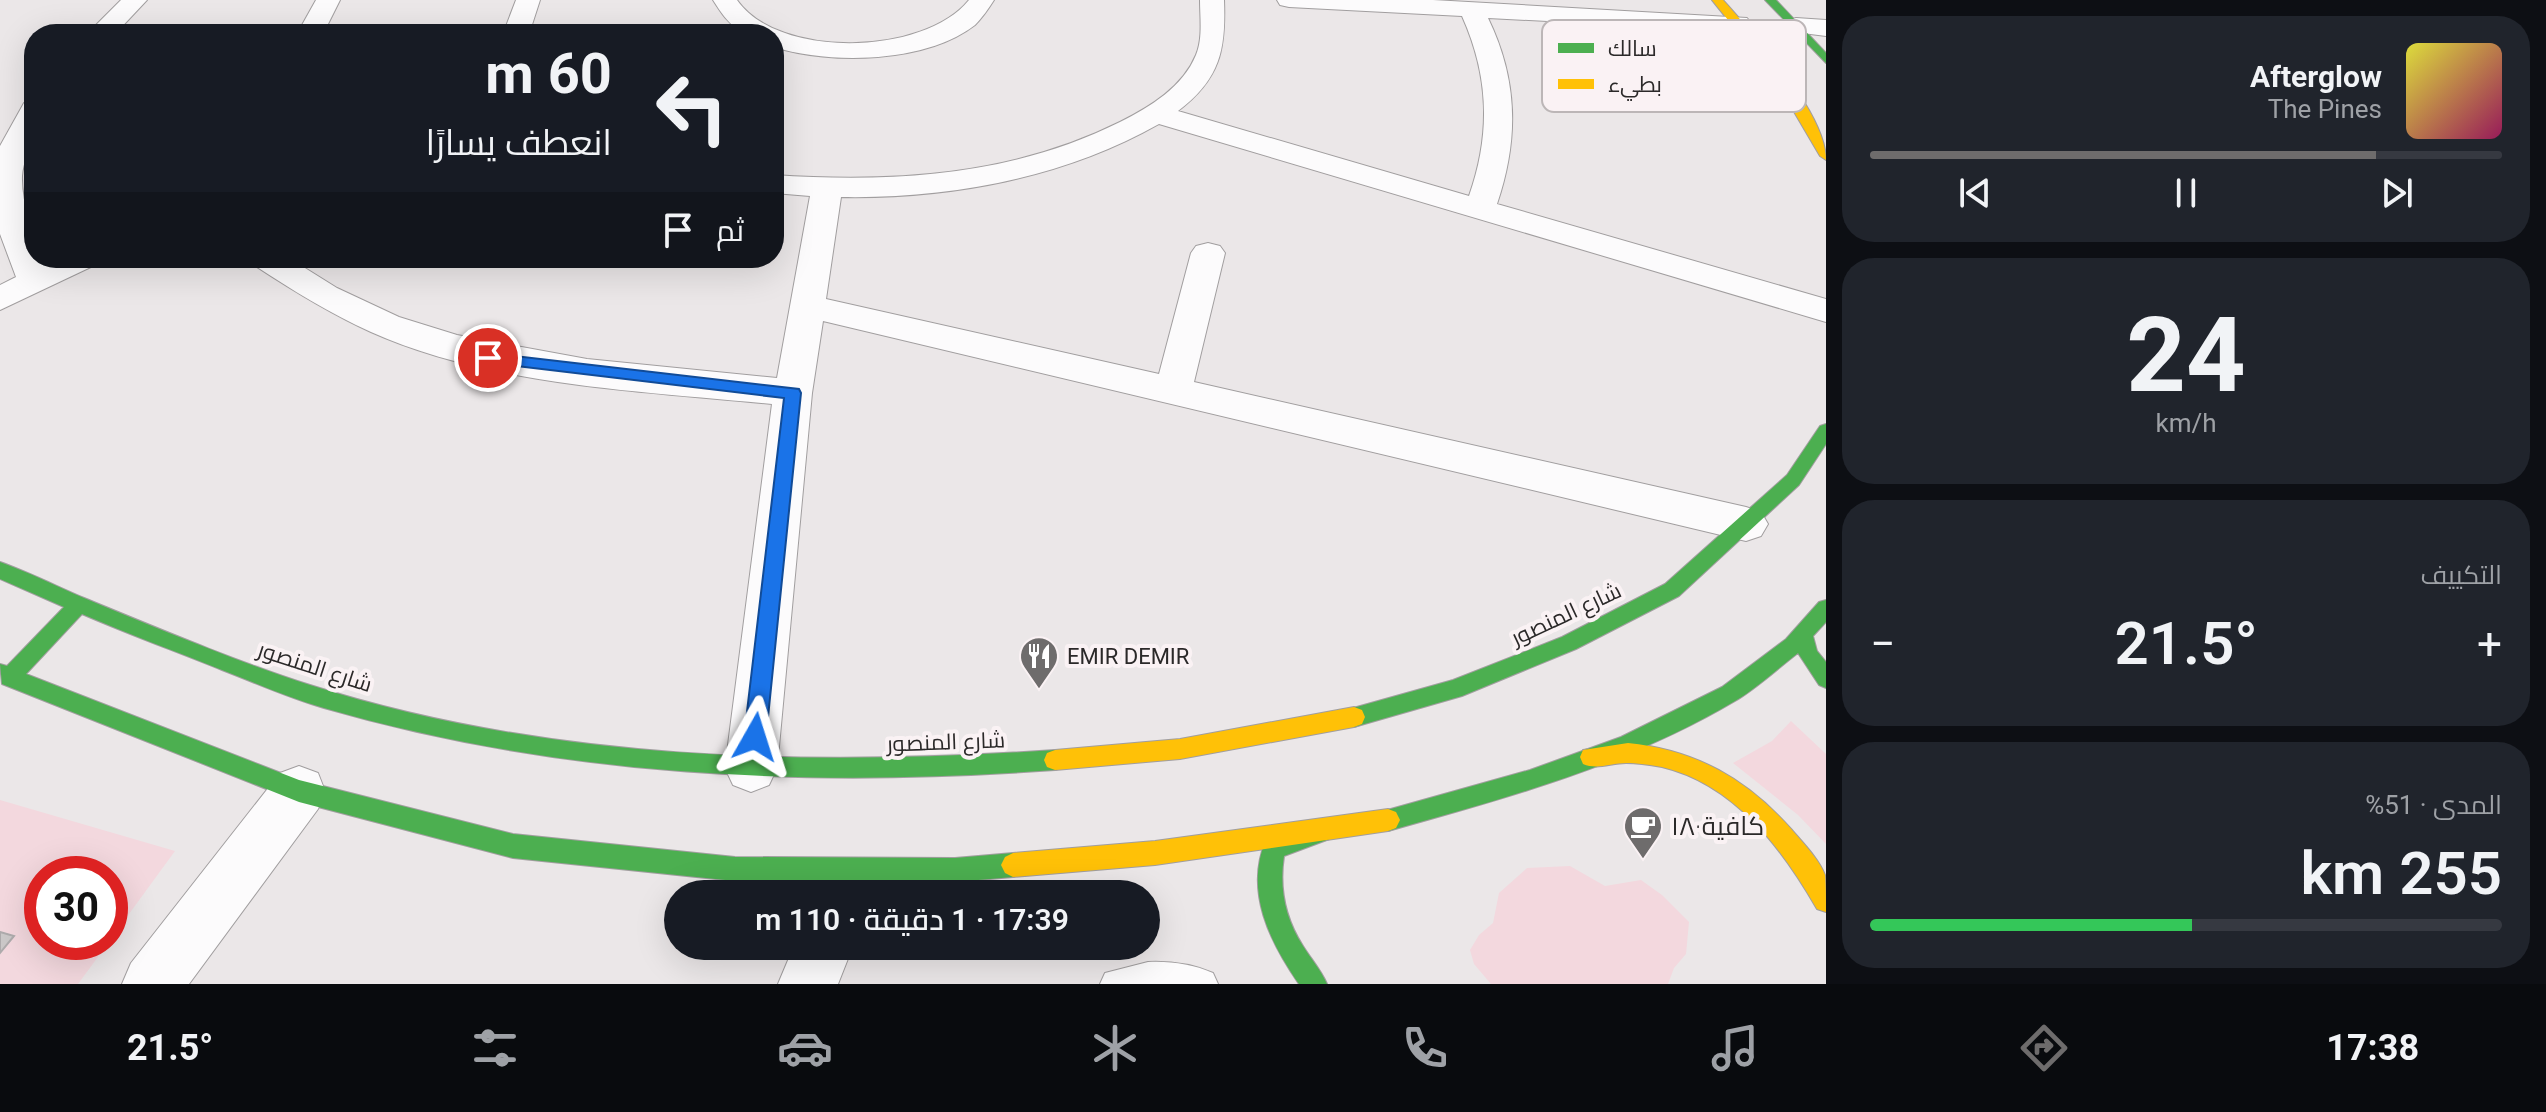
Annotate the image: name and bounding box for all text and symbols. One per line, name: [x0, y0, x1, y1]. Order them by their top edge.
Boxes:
legend: [1542, 20, 1806, 112]
text: سالك: [1608, 36, 1657, 61]
text: 60 m: [485, 41, 612, 107]
icon: left: [640, 56, 744, 160]
text: Afterglow: [2250, 59, 2382, 94]
text: بطيء: [1608, 72, 1662, 101]
text: The Pines: [2268, 94, 2382, 124]
text: انعطف يسارًا: [426, 122, 612, 164]
icon: previous: [1953, 171, 1997, 215]
icon: pause: [2164, 171, 2208, 215]
icon: next: [2375, 171, 2419, 215]
icon: arrive: [656, 208, 700, 252]
text: ثم: [716, 213, 744, 248]
text: 24: [2126, 295, 2246, 416]
pin: [454, 324, 522, 392]
icon: arrive: [466, 336, 510, 380]
text: km/h: [2155, 408, 2217, 438]
text: التكييف: [2420, 560, 2502, 590]
street label: شارع المنصور: [1505, 578, 1626, 653]
text: 21.5°: [2115, 608, 2258, 679]
text: −: [1870, 618, 1895, 670]
text: +: [2477, 618, 2502, 670]
restaurant icon: EMIR DEMIR: [1018, 635, 1060, 690]
street label: شارع المنصور: [252, 636, 375, 699]
place label: EMIR DEMIR: [1067, 644, 1190, 669]
position arrow: [713, 695, 797, 779]
street label: شارع المنصور: [884, 727, 1006, 759]
text: المدى · 51%: [2365, 790, 2502, 820]
cafe icon: كافية١٨٠: [1622, 805, 1664, 860]
place label: كافية١٨٠: [1671, 811, 1764, 841]
text: 255 km: [2300, 838, 2502, 909]
speed limit sign: 30: [24, 856, 128, 960]
text: 17:39 · 1 دقيقة · 110 m: [755, 902, 1069, 937]
icon: filters: [467, 1020, 523, 1076]
icon: car: [777, 1020, 833, 1076]
icon: climate: [1087, 1020, 1143, 1076]
icon: phone: [1397, 1020, 1453, 1076]
icon: music: [1707, 1020, 1763, 1076]
icon: directions: [2016, 1020, 2072, 1076]
text: 21.5°: [127, 1027, 213, 1069]
text: 17:38: [2326, 1027, 2419, 1069]

